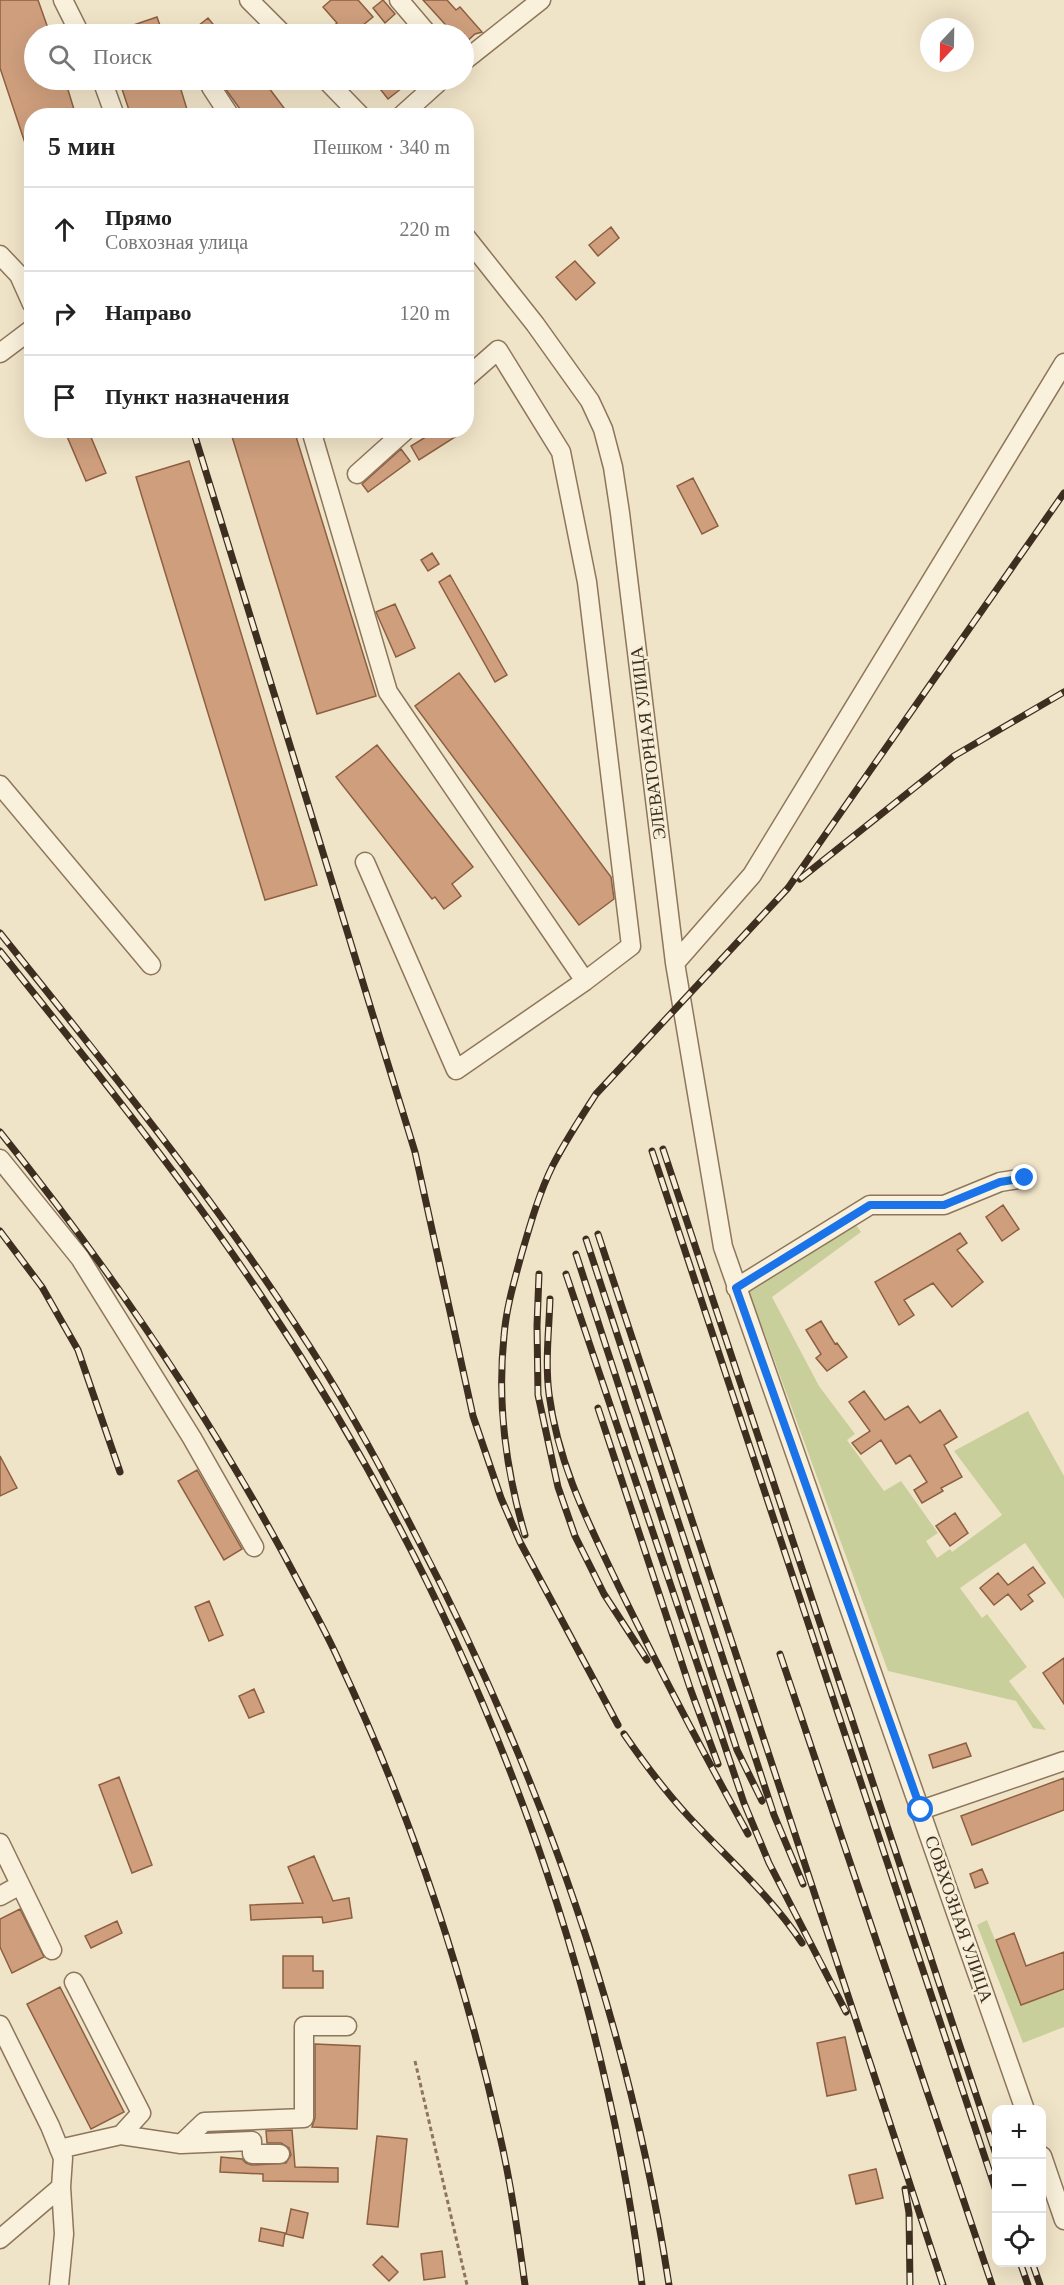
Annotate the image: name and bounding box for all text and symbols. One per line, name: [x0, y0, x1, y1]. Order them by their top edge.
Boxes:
north arrow: [920, 18, 974, 72]
search box: [24, 24, 474, 90]
icon: search: [45, 41, 78, 74]
text: Поиск: [93, 44, 152, 69]
text: 5 мин: [48, 132, 115, 161]
text: Пешком · 340 m: [313, 136, 450, 158]
text: Прямо: [105, 205, 172, 230]
icon: ahead: [48, 213, 81, 246]
text: 220 m: [399, 218, 450, 240]
text: Совхозная улица: [105, 231, 248, 253]
icon: right: [48, 297, 81, 330]
text: Направо: [105, 300, 191, 325]
text: 120 m: [399, 302, 450, 324]
icon: arrive: [48, 381, 81, 414]
text: Пункт назначения: [105, 384, 290, 409]
street label: ЭЛЕВАТОРНАЯ УЛИЦА: [626, 645, 670, 841]
route end: [1011, 1164, 1037, 1190]
route start: [907, 1796, 933, 1822]
street label: СОВХОЗНАЯ УЛИЦА: [921, 1833, 997, 2005]
map controls: [992, 2105, 1046, 2267]
button: +: [992, 2105, 1046, 2159]
button: −: [992, 2159, 1046, 2213]
button: locate: [992, 2213, 1046, 2267]

